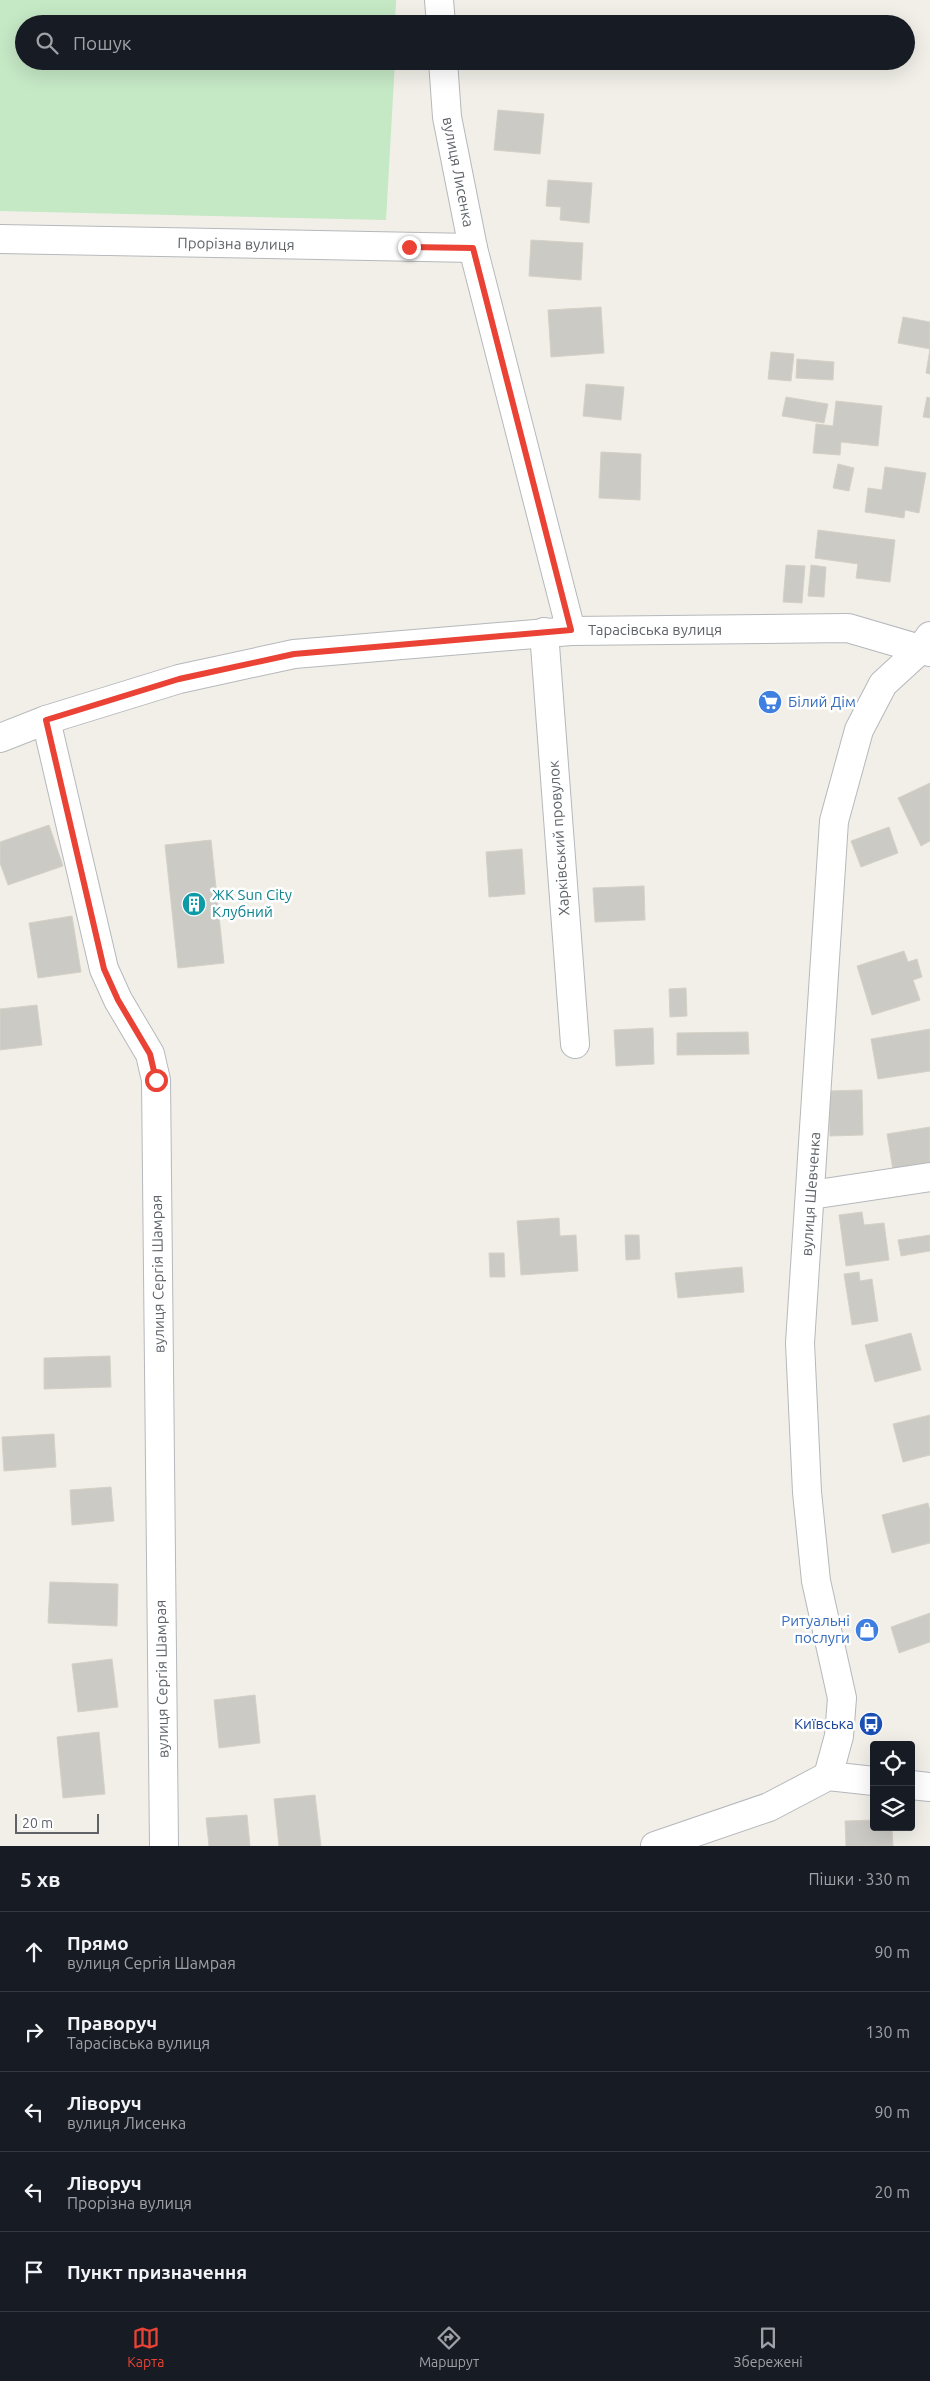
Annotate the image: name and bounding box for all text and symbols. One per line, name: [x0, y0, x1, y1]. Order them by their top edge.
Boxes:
search box: [15, 15, 915, 70]
icon: search: [33, 29, 61, 57]
text: Пошук: [73, 32, 132, 54]
street label: вулиця Лисенка: [439, 115, 478, 228]
street label: Прорізна вулиця: [177, 234, 295, 253]
route end: [398, 236, 421, 259]
street label: Тарасівська вулиця: [588, 621, 722, 638]
supermarket icon: Білий Дім: [757, 689, 783, 715]
place label: Білий Дім: [788, 693, 856, 710]
street label: Харківський провулок: [545, 759, 572, 916]
place label: ЖК Sun City Клубний: [212, 886, 292, 920]
building icon: ЖК Sun City Клубний: [181, 891, 207, 917]
route start: [145, 1069, 168, 1092]
street label: вулиця Шевченка: [798, 1131, 823, 1257]
street label: вулиця Сергія Шамрая: [148, 1195, 167, 1353]
street label: вулиця Сергія Шамрая: [152, 1600, 171, 1758]
place label: Ритуальні послуги: [781, 1612, 850, 1646]
shop icon: Ритуальні послуги: [854, 1617, 880, 1643]
bus stop icon: Київська: [858, 1711, 884, 1737]
place label: Київська: [794, 1715, 854, 1732]
map controls: [870, 1741, 915, 1831]
button: locate: [870, 1741, 915, 1786]
button: layers: [870, 1786, 915, 1831]
scale bar: [15, 1811, 99, 1834]
text: 20 m: [22, 1815, 53, 1831]
text: 5 хв: [20, 1867, 61, 1891]
text: Пішки · 330 m: [809, 1870, 910, 1888]
text: Прямо: [67, 1932, 129, 1954]
icon: ahead: [20, 1938, 48, 1966]
text: 90 m: [874, 1943, 910, 1961]
text: вулиця Сергія Шамрая: [67, 1954, 236, 1972]
text: Праворуч: [67, 2012, 157, 2034]
icon: right: [20, 2018, 48, 2046]
text: 130 m: [865, 2023, 910, 2041]
text: Тарасівська вулиця: [67, 2034, 210, 2052]
text: Ліворуч: [67, 2092, 141, 2114]
icon: left: [20, 2098, 48, 2126]
text: 90 m: [874, 2103, 910, 2121]
text: вулиця Лисенка: [67, 2114, 186, 2132]
text: Ліворуч: [67, 2172, 141, 2194]
icon: left: [20, 2178, 48, 2206]
text: 20 m: [874, 2183, 910, 2201]
text: Прорізна вулиця: [67, 2194, 192, 2212]
icon: arrive: [20, 2258, 48, 2286]
text: Пункт призначення: [67, 2261, 247, 2283]
tab: Карта: [127, 2324, 165, 2370]
tab: Маршрут: [419, 2324, 479, 2370]
tab: Збережені: [734, 2324, 803, 2370]

